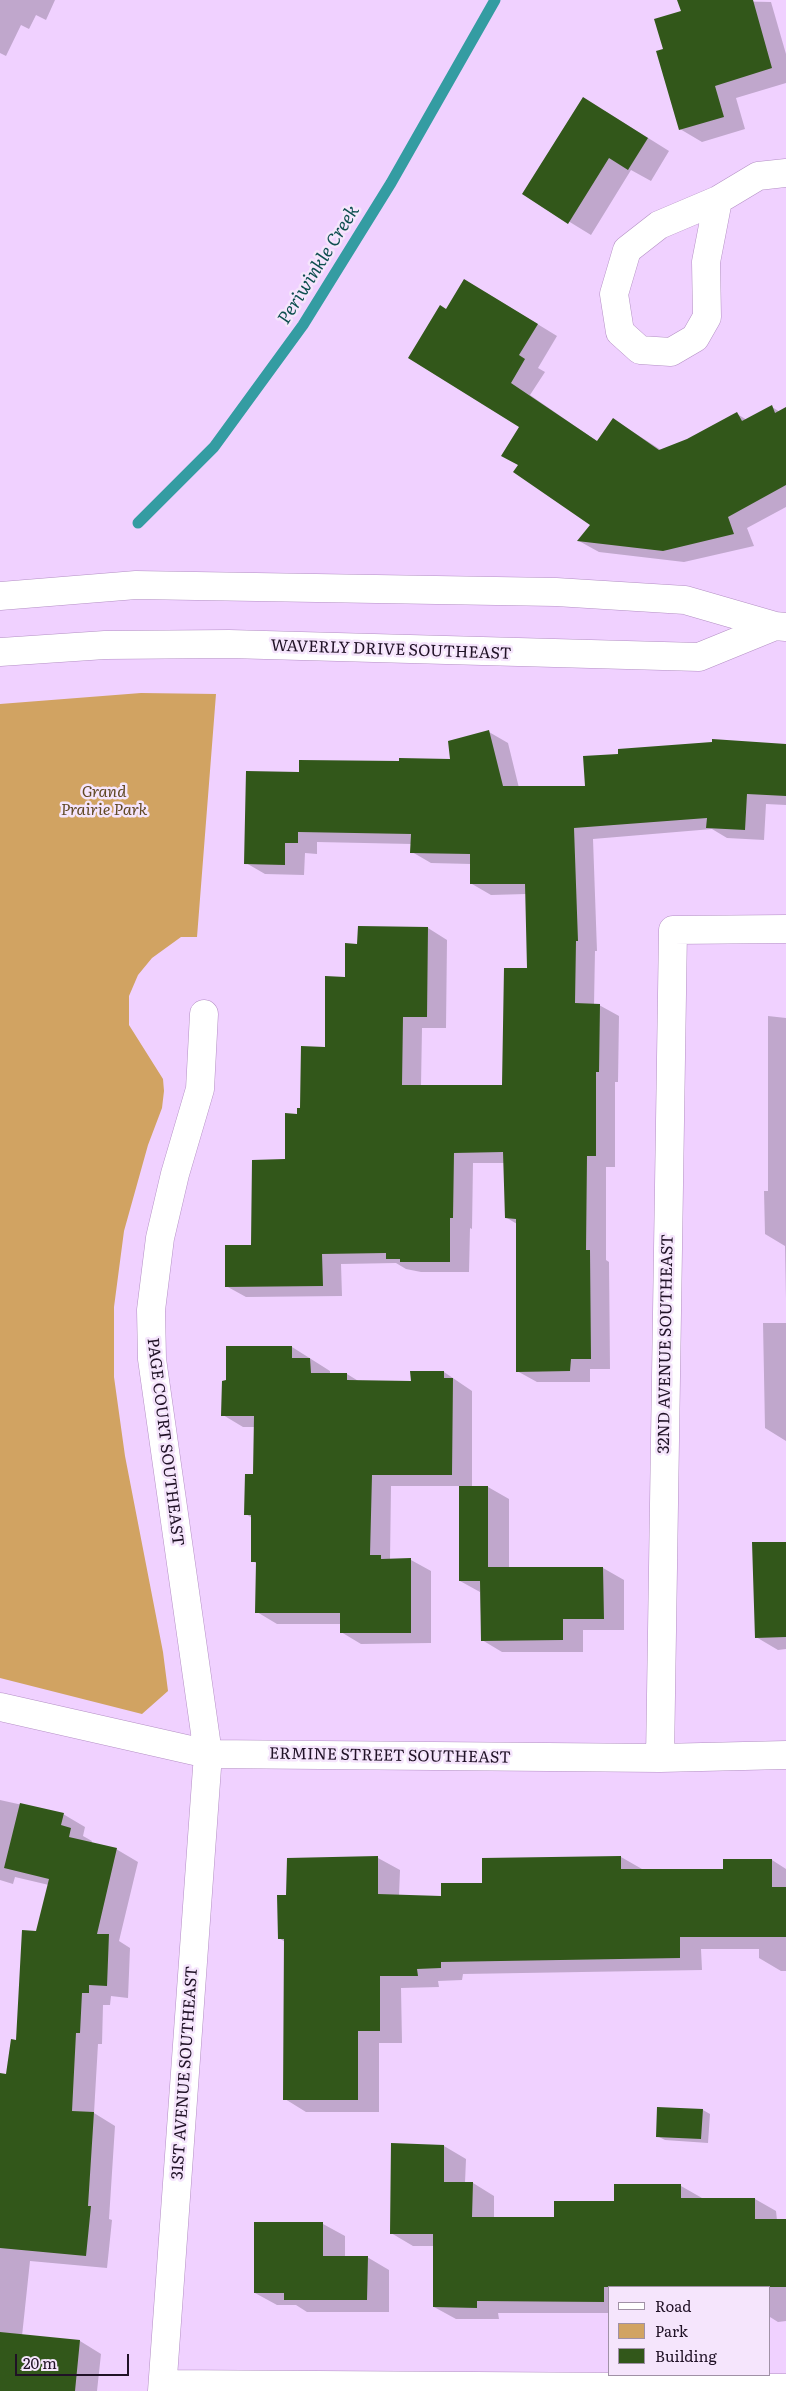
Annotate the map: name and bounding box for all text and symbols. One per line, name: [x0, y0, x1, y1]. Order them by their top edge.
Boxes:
water label: Periwinkle Creek: [274, 201, 364, 329]
street label: WAVERLY DRIVE SOUTHEAST: [270, 636, 512, 664]
park label: Grand Prairie Park: [61, 782, 147, 820]
street label: 32ND AVENUE SOUTHEAST: [654, 1234, 678, 1454]
street label: PAGE COURT SOUTHEAST: [143, 1337, 187, 1547]
street label: ERMINE STREET SOUTHEAST: [269, 1744, 511, 1768]
street label: 31ST AVENUE SOUTHEAST: [168, 1966, 202, 2180]
legend: [608, 2286, 771, 2376]
text: Road: [655, 2294, 691, 2317]
text: Park: [655, 2319, 688, 2342]
scale bar: [18, 2344, 131, 2376]
text: Building: [655, 2344, 717, 2367]
text: 20 m: [23, 2351, 57, 2374]

